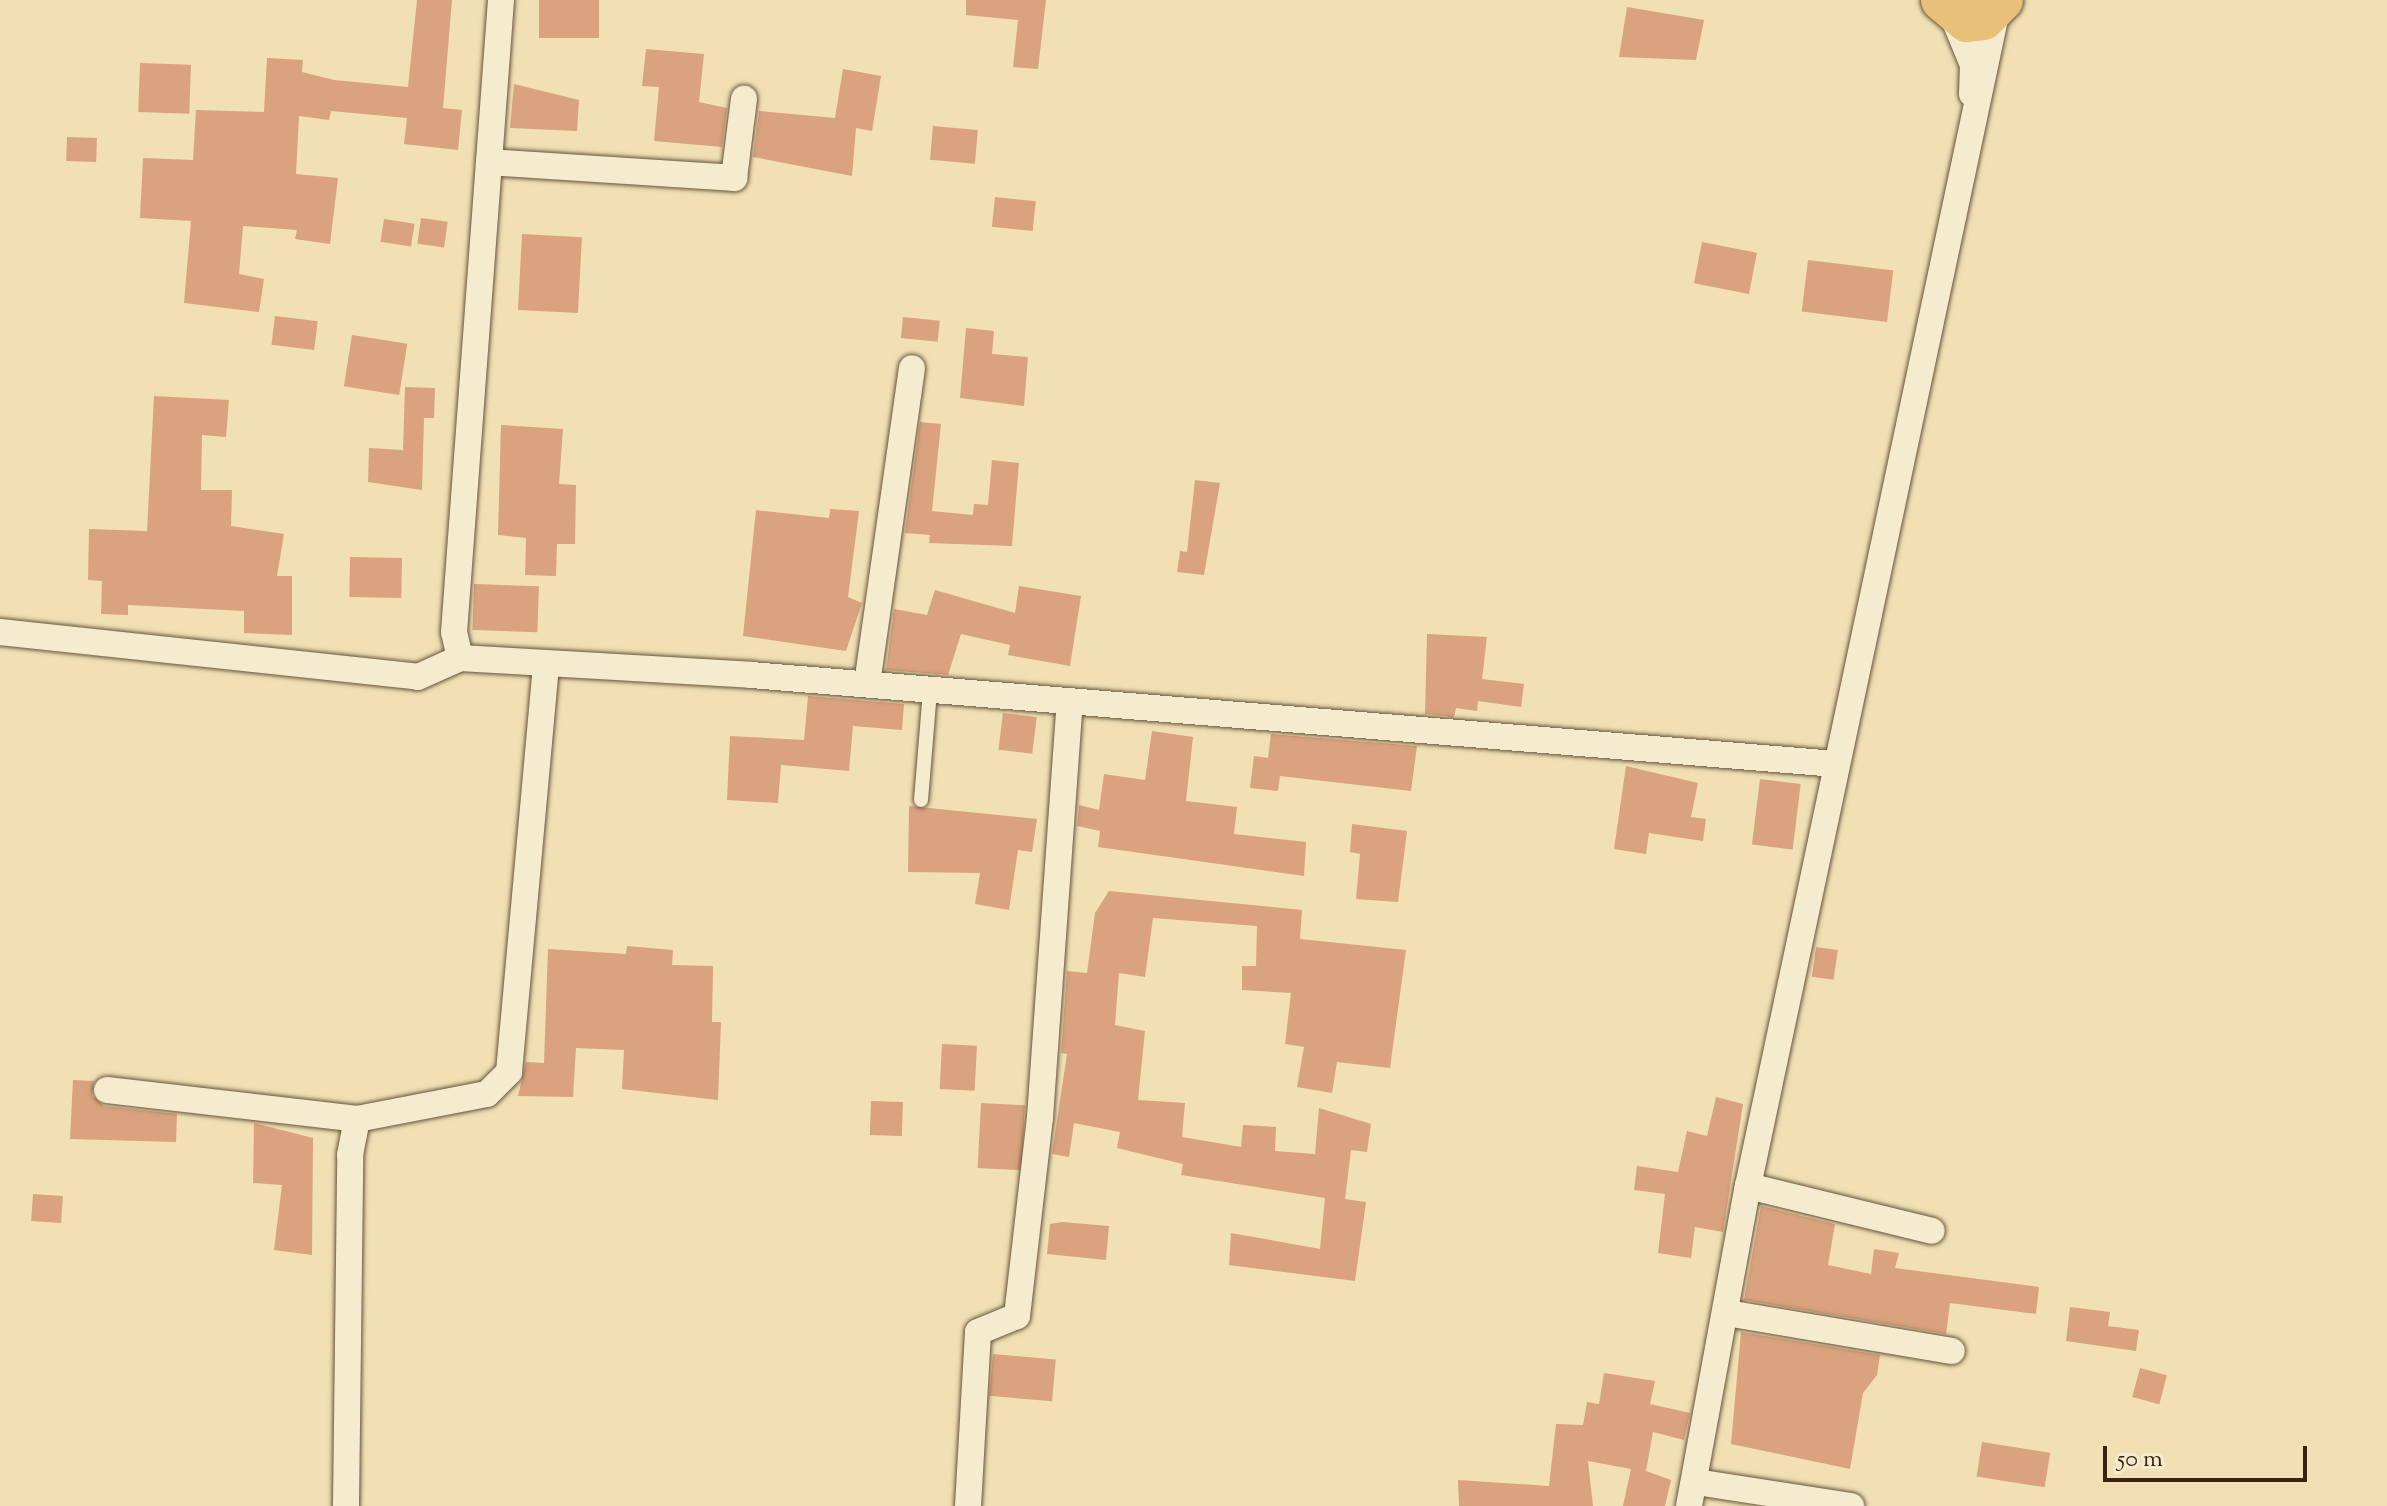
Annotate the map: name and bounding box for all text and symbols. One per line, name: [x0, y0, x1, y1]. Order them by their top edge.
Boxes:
scale bar: [2107, 1430, 2311, 1480]
text: 50 m: [2117, 1443, 2163, 1477]

